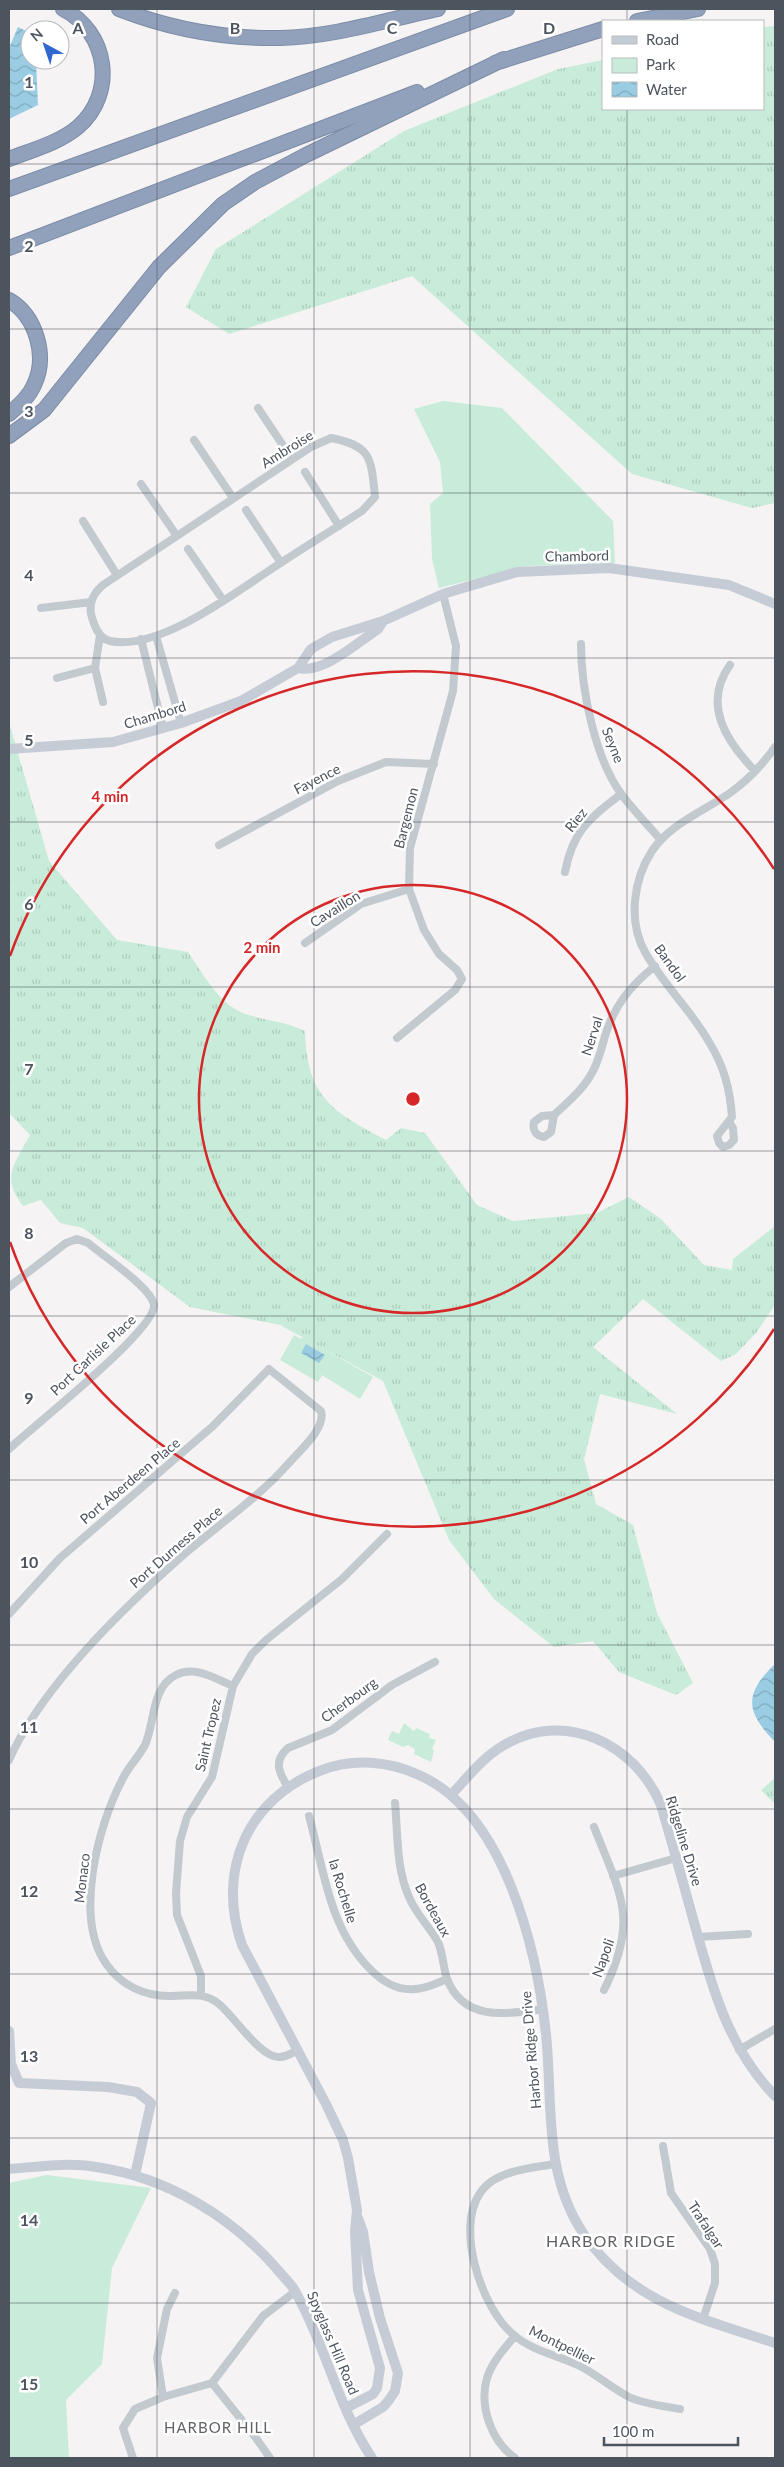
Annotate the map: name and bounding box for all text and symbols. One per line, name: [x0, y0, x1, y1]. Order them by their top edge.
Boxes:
text: A: [71, 18, 84, 37]
text: B: [230, 18, 240, 37]
text: C: [387, 18, 398, 37]
text: D: [543, 18, 555, 37]
north arrow: [20, 20, 70, 70]
legend: [602, 20, 764, 110]
text: N: [27, 25, 46, 45]
text: Road: [646, 30, 679, 48]
text: Park: [646, 55, 676, 73]
text: 1: [24, 72, 34, 91]
text: Water: [646, 80, 687, 98]
text: 2: [24, 236, 34, 255]
text: 3: [24, 401, 34, 420]
street label: Ambroise: [257, 426, 316, 471]
street label: Chambord: [545, 546, 609, 565]
text: 4: [24, 565, 34, 584]
street label: Chambord: [122, 697, 188, 732]
street label: Seyne: [599, 724, 628, 765]
text: 5: [24, 730, 34, 749]
street label: Fayence: [291, 760, 343, 797]
street label: Bargemon: [390, 785, 421, 850]
text: 4 min: [91, 787, 129, 805]
street label: Riez: [561, 804, 590, 835]
street label: Cavaillon: [307, 887, 363, 931]
text: 6: [24, 894, 34, 913]
text: 2 min: [243, 938, 281, 956]
street label: Bandol: [651, 940, 690, 985]
street label: Nerval: [577, 1014, 606, 1058]
text: 7: [24, 1059, 34, 1078]
centre of rings: [404, 1090, 422, 1108]
text: 8: [24, 1223, 34, 1242]
street label: Port Carlisle Place: [46, 1311, 139, 1399]
text: 9: [24, 1388, 34, 1407]
street label: Port Aberdeen Place: [76, 1434, 183, 1527]
street label: Port Durness Place: [126, 1502, 225, 1591]
text: 10: [20, 1552, 38, 1571]
street label: Cherbourg: [317, 1673, 380, 1726]
street label: Saint Tropez: [191, 1697, 224, 1773]
text: 11: [20, 1717, 38, 1736]
street label: Ridgeline Drive: [663, 1794, 706, 1888]
street label: Monaco: [70, 1852, 93, 1904]
street label: la Rochelle: [326, 1857, 361, 1925]
street label: Bordeaux: [412, 1880, 455, 1940]
text: 12: [20, 1881, 38, 1900]
street label: Napoli: [588, 1936, 617, 1979]
street label: Harbor Ridge Drive: [517, 1990, 544, 2110]
text: 13: [20, 2046, 38, 2065]
street label: Trafalgar: [685, 2198, 728, 2252]
text: 14: [20, 2210, 38, 2229]
district label: HARBOR RIDGE: [546, 2231, 676, 2250]
street label: Spyglass Hill Road: [304, 2289, 363, 2397]
street label: Montpellier: [527, 2321, 598, 2368]
text: 15: [20, 2374, 38, 2393]
scale bar: [604, 2414, 738, 2446]
district label: HARBOR HILL: [164, 2418, 272, 2436]
text: 100 m: [612, 2422, 654, 2440]

